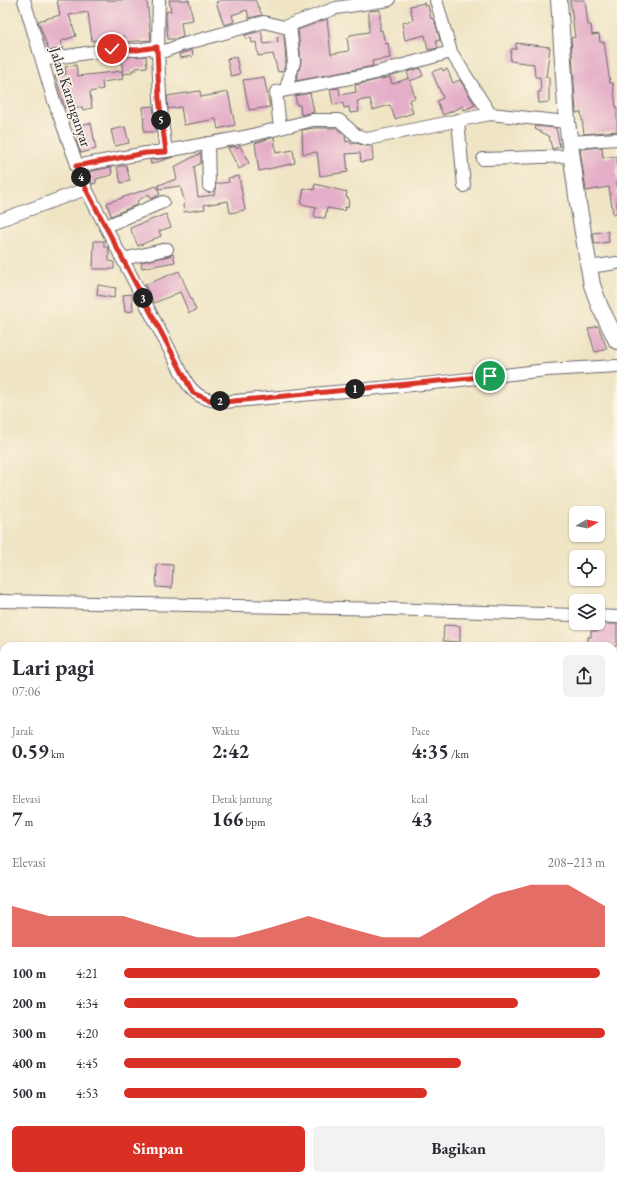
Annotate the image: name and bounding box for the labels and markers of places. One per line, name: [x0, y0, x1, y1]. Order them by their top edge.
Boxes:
pin: [95, 32, 129, 66]
pin: 5: [151, 110, 171, 130]
pin: 4: [71, 167, 91, 187]
pin: 3: [133, 288, 153, 308]
pin: [473, 359, 507, 393]
pin: 1: [345, 379, 365, 399]
pin: 2: [210, 391, 230, 411]

